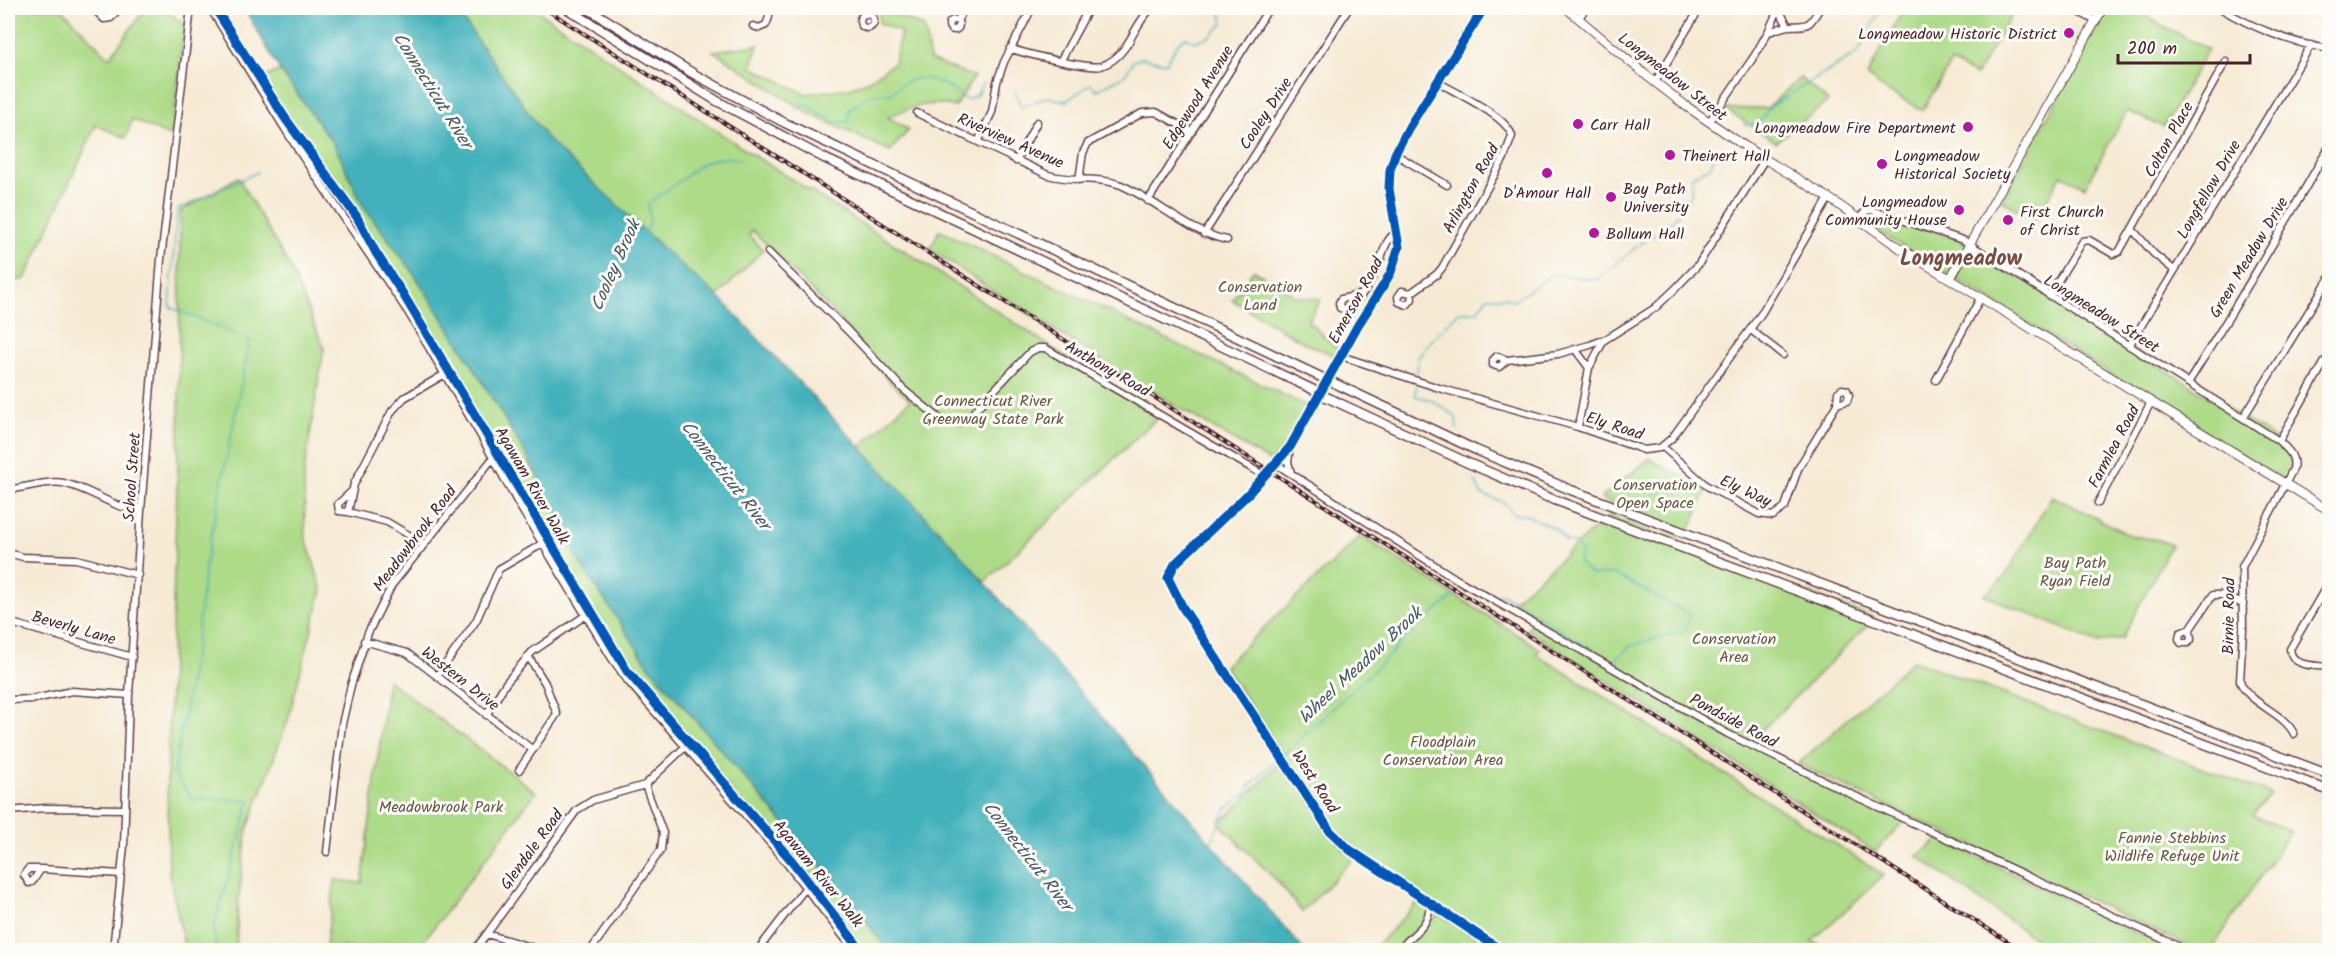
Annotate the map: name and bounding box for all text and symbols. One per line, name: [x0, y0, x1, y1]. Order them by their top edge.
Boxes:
place label: Longmeadow Historic District: [1858, 22, 2058, 47]
marker: Longmeadow Historic District: [2062, 26, 2076, 40]
water label: Connecticut River: [384, 27, 481, 158]
street label: Longmeadow Street: [1612, 27, 1733, 128]
scale bar: [2118, 27, 2250, 65]
text: 200 m: [2127, 35, 2177, 64]
street label: Edgewood Avenue: [1156, 41, 1240, 155]
street label: Cooley Drive: [1233, 72, 1299, 155]
street label: Colton Place: [2138, 97, 2201, 182]
street label: Riverview Avenue: [953, 107, 1068, 176]
place label: Carr Hall: [1590, 113, 1650, 138]
place label: Longmeadow Fire Department: [1754, 116, 1957, 141]
marker: Carr Hall: [1571, 117, 1585, 131]
marker: Longmeadow Fire Department: [1961, 120, 1975, 134]
street label: Longfellow Drive: [2171, 135, 2248, 244]
street label: Arlington Road: [1436, 138, 1507, 238]
place label: Theinert Hall: [1682, 144, 1770, 169]
place label: Longmeadow Historical Society: [1894, 144, 2011, 187]
marker: Theinert Hall: [1663, 148, 1677, 162]
marker: Longmeadow Historical Society: [1875, 157, 1889, 171]
marker: D'Amour Hall: [1540, 166, 1554, 180]
place label: Bay Path University: [1623, 177, 1689, 220]
place label: D'Amour Hall: [1503, 181, 1591, 206]
marker: Bay Path University: [1604, 190, 1618, 204]
place label: Longmeadow Community House: [1825, 190, 1947, 233]
street label: Green Meadow Drive: [2203, 192, 2295, 323]
place label: First Church of Christ: [2020, 200, 2104, 243]
marker: Longmeadow Community House: [1952, 203, 1966, 217]
water label: Cooley Brook: [583, 213, 650, 316]
marker: First Church of Christ: [2001, 213, 2015, 227]
place label: Bollum Hall: [1606, 222, 1684, 247]
marker: Bollum Hall: [1587, 226, 1601, 240]
district label: Longmeadow: [1900, 242, 2023, 277]
street label: Emerson Road: [1322, 252, 1391, 349]
street label: Longmeadow Street: [2038, 269, 2165, 360]
park label: Conservation Land: [1218, 275, 1302, 318]
street label: Anthony Road: [1060, 335, 1155, 404]
park label: Connecticut River Greenway State Park: [922, 389, 1064, 432]
street label: Farmlea Road: [2082, 400, 2147, 493]
street label: Ely Road: [1582, 405, 1648, 448]
water label: Connecticut River: [673, 415, 780, 540]
street label: Agawam River Walk: [488, 422, 576, 550]
street label: School Street: [117, 431, 148, 523]
street label: Ely Way: [1715, 468, 1776, 514]
park label: Conservation Open Space: [1613, 473, 1697, 516]
street label: Meadowbrook Road: [367, 480, 464, 597]
park label: Bay Path Ryan Field: [2040, 551, 2111, 594]
street label: Birnie Road: [2216, 576, 2243, 655]
water label: Wheel Meadow Brook: [1292, 599, 1432, 732]
street label: Beverly Lane: [29, 605, 119, 652]
park label: Conservation Area: [1692, 627, 1776, 670]
street label: Western Drive: [416, 641, 505, 718]
street label: Pondside Road: [1685, 688, 1783, 756]
park label: Floodplain Conservation Area: [1383, 730, 1503, 773]
street label: West Road: [1285, 745, 1345, 819]
park label: Meadowbrook Park: [379, 795, 504, 820]
water label: Connecticut River: [975, 796, 1082, 921]
street label: Glendale Road: [494, 803, 571, 895]
street label: Agawam River Walk: [766, 815, 870, 934]
park label: Fannie Stebbins Wildlife Refuge Unit: [2104, 826, 2240, 869]

